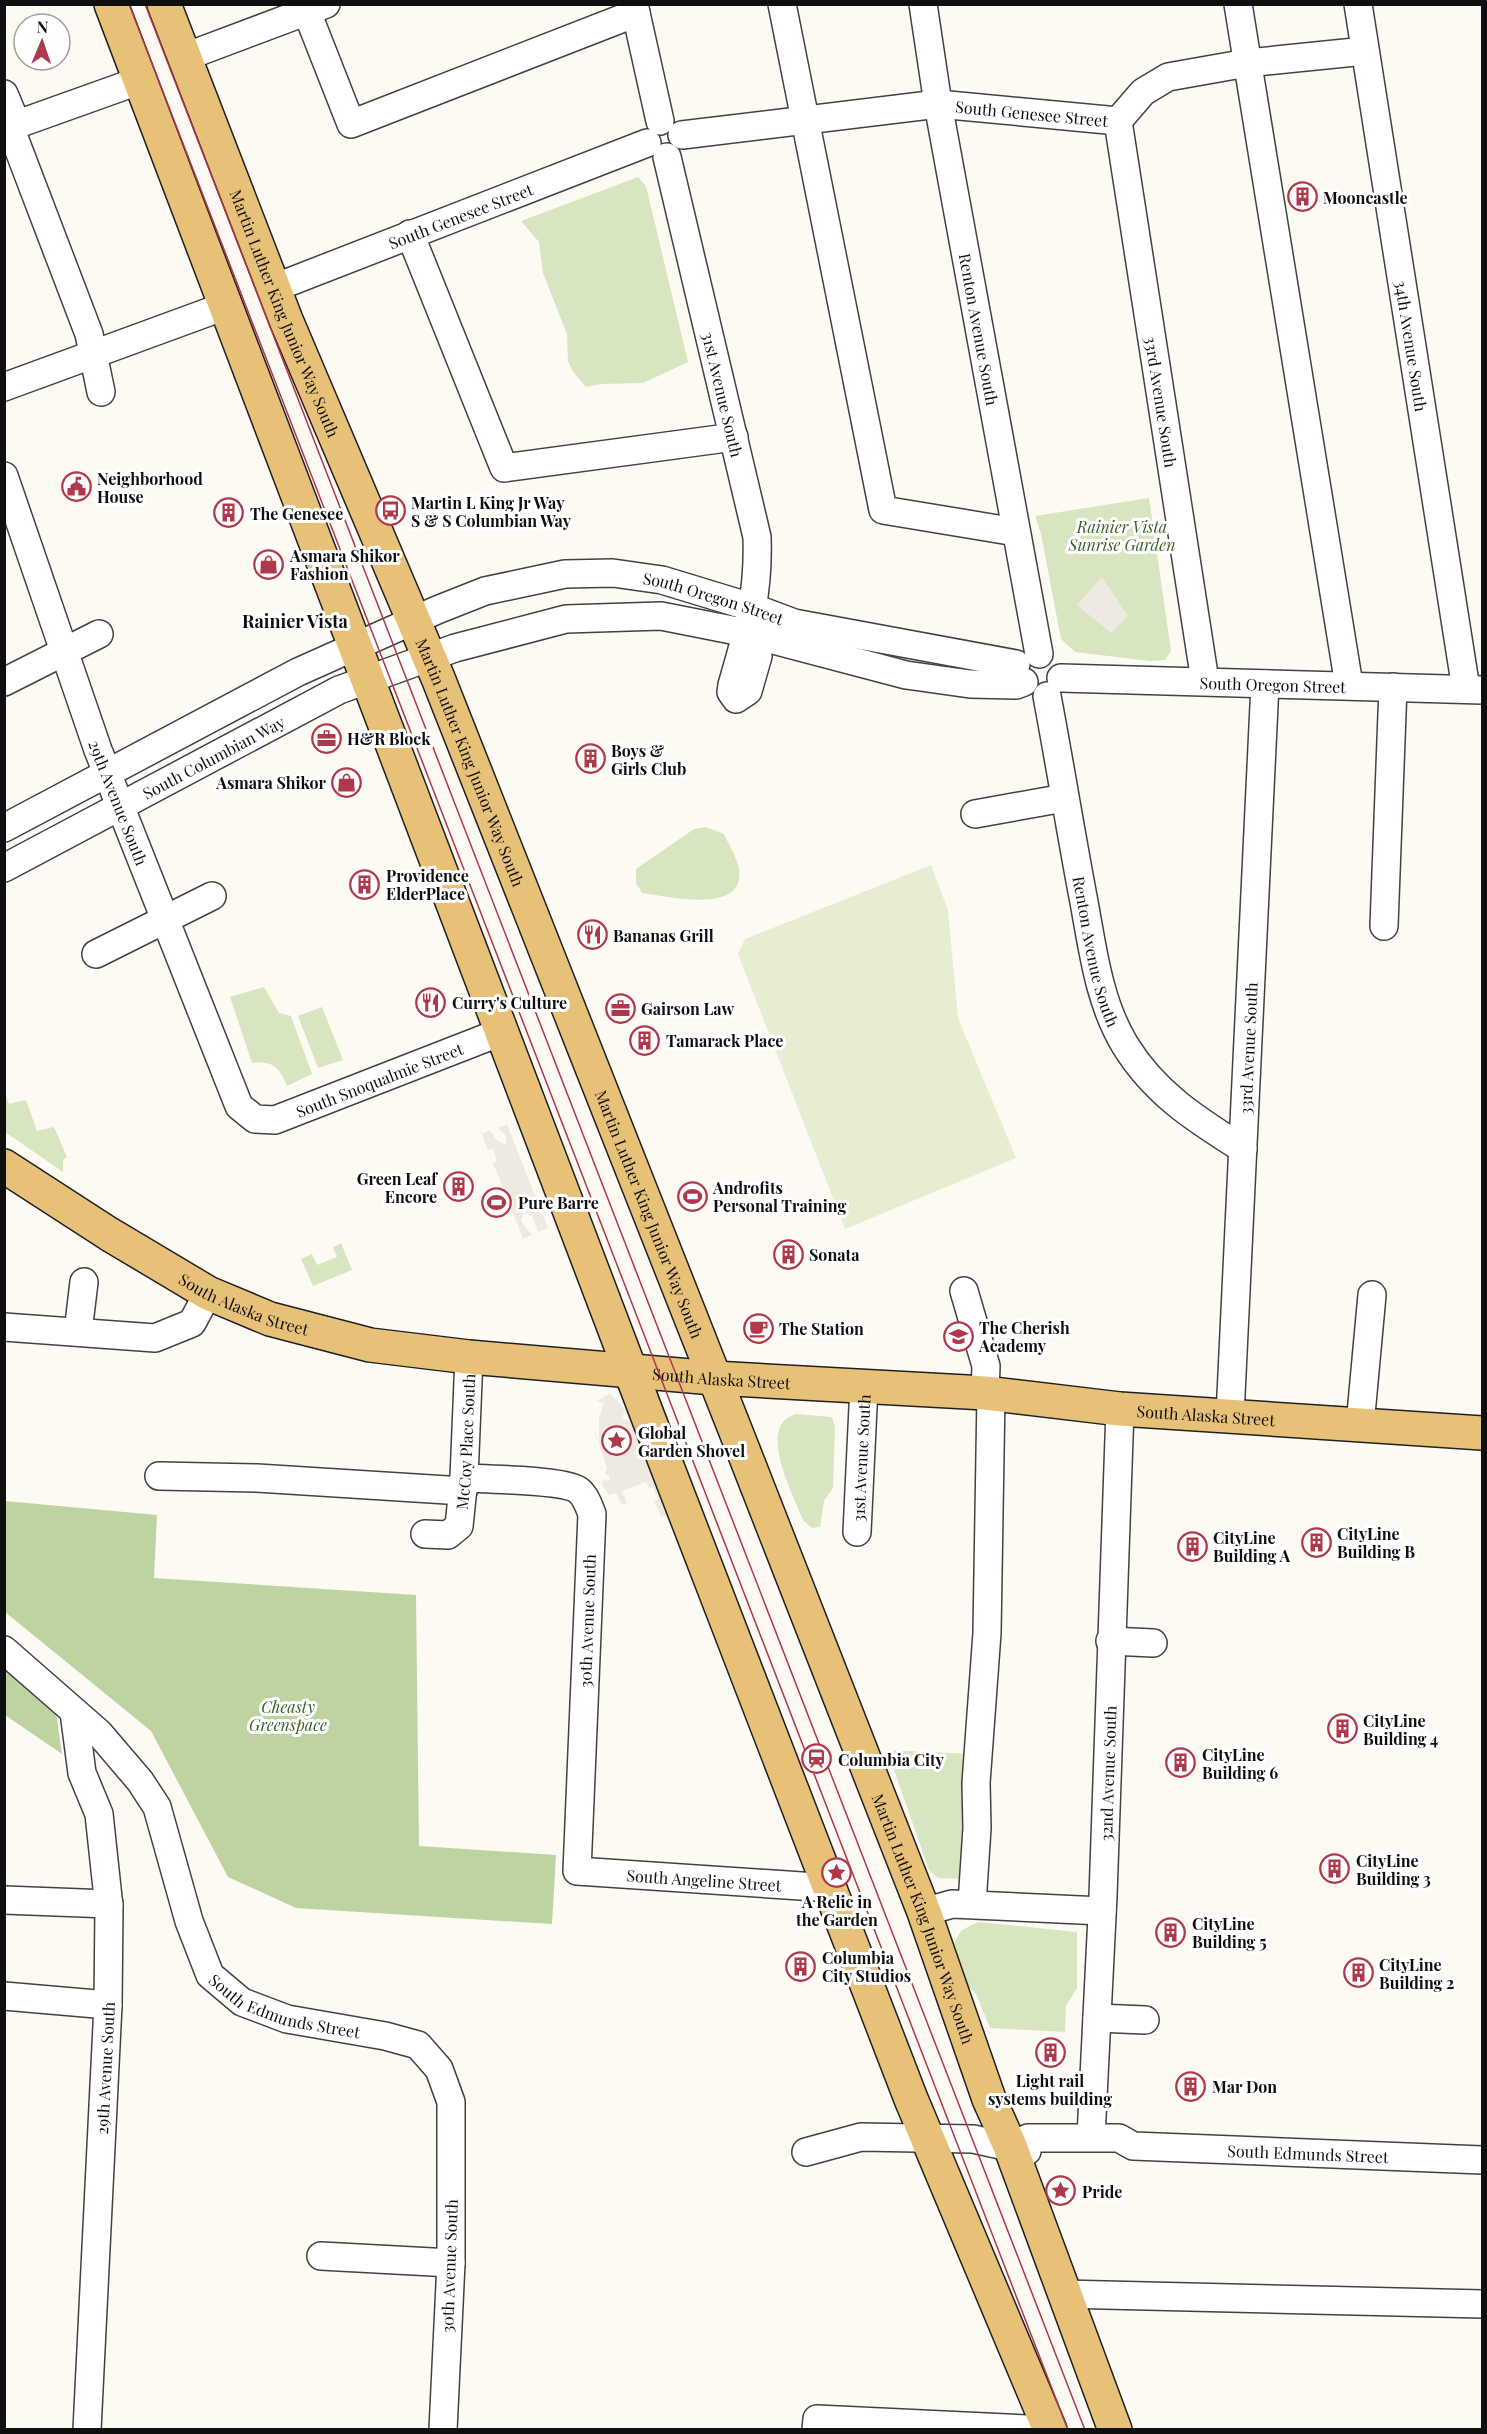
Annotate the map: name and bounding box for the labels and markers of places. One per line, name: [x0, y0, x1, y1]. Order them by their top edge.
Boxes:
building icon: Mooncastle: [1286, 181, 1318, 213]
place label: Mooncastle: [1323, 187, 1408, 208]
place label: Neighborhood House: [97, 468, 203, 507]
public building icon: Neighborhood House: [60, 471, 92, 503]
place label: Martin L King Jr Way S & S Columbian Way: [411, 492, 572, 531]
bus stop icon: Martin L King Jr Way S & S Columbian Way: [374, 495, 406, 527]
building icon: The Genesee: [213, 497, 245, 529]
place label: The Genesee: [250, 503, 343, 524]
place label: Asmara Shikor Fashion: [289, 545, 400, 584]
shop icon: Asmara Shikor Fashion: [253, 548, 285, 580]
office icon: H&R Block: [310, 722, 342, 754]
place label: H&R Block: [347, 728, 431, 749]
place label: Boys & Girls Club: [611, 740, 686, 779]
building icon: Boys & Girls Club: [574, 743, 606, 775]
shop icon: Asmara Shikor: [331, 766, 363, 798]
place label: Asmara Shikor: [215, 772, 327, 793]
place label: Providence ElderPlace: [386, 865, 469, 904]
building icon: Providence ElderPlace: [349, 868, 381, 900]
restaurant icon: Bananas Grill: [576, 919, 608, 951]
place label: Bananas Grill: [613, 925, 714, 946]
restaurant icon: Curry's Culture: [415, 986, 447, 1018]
place label: Curry's Culture: [452, 992, 567, 1013]
office icon: Gairson Law: [604, 992, 636, 1024]
place label: Gairson Law: [641, 998, 734, 1019]
building icon: Tamarack Place: [629, 1024, 661, 1056]
place label: Tamarack Place: [666, 1030, 783, 1051]
place label: Green Leaf Encore: [357, 1168, 438, 1207]
building icon: Green Leaf Encore: [442, 1171, 474, 1203]
place label: Androfits Personal Training: [712, 1177, 846, 1216]
sports icon: Androfits Personal Training: [676, 1180, 708, 1212]
sports icon: Pure Barre: [481, 1186, 513, 1218]
place label: Pure Barre: [518, 1192, 599, 1213]
building icon: Sonata: [772, 1238, 804, 1270]
place label: Sonata: [809, 1244, 860, 1265]
cafe icon: The Station: [742, 1312, 774, 1344]
place label: The Cherish Academy: [978, 1317, 1070, 1356]
place label: The Station: [779, 1318, 864, 1339]
school or university icon: The Cherish Academy: [942, 1320, 974, 1352]
place label: Global Garden Shovel: [638, 1422, 745, 1461]
place icon: Global Garden Shovel: [601, 1425, 633, 1457]
place label: CityLine Building B: [1337, 1523, 1415, 1562]
building icon: CityLine Building B: [1300, 1526, 1332, 1558]
place label: CityLine Building A: [1213, 1527, 1291, 1566]
building icon: CityLine Building A: [1176, 1530, 1208, 1562]
place label: CityLine Building 4: [1363, 1710, 1438, 1749]
building icon: CityLine Building 4: [1326, 1713, 1358, 1745]
station icon: Columbia City: [801, 1743, 833, 1775]
place label: CityLine Building 6: [1202, 1744, 1278, 1783]
building icon: CityLine Building 6: [1165, 1747, 1197, 1779]
place label: Columbia City: [838, 1749, 945, 1770]
place label: CityLine Building 3: [1356, 1850, 1431, 1889]
building icon: CityLine Building 3: [1319, 1853, 1351, 1885]
place icon: A Relic in the Garden: [821, 1857, 853, 1889]
place label: A Relic in the Garden: [795, 1891, 878, 1930]
place label: CityLine Building 5: [1192, 1913, 1267, 1952]
building icon: CityLine Building 5: [1155, 1916, 1187, 1948]
place label: Columbia City Studios: [822, 1947, 911, 1986]
building icon: Columbia City Studios: [785, 1950, 817, 1982]
place label: CityLine Building 2: [1379, 1954, 1454, 1993]
building icon: CityLine Building 2: [1342, 1957, 1374, 1989]
building icon: Light rail systems building: [1034, 2036, 1066, 2068]
place label: Light rail systems building: [988, 2070, 1112, 2109]
building icon: Mar Don: [1175, 2070, 1207, 2102]
place label: Mar Don: [1212, 2076, 1277, 2097]
place icon: Pride: [1045, 2175, 1077, 2207]
place label: Pride: [1082, 2181, 1122, 2202]

